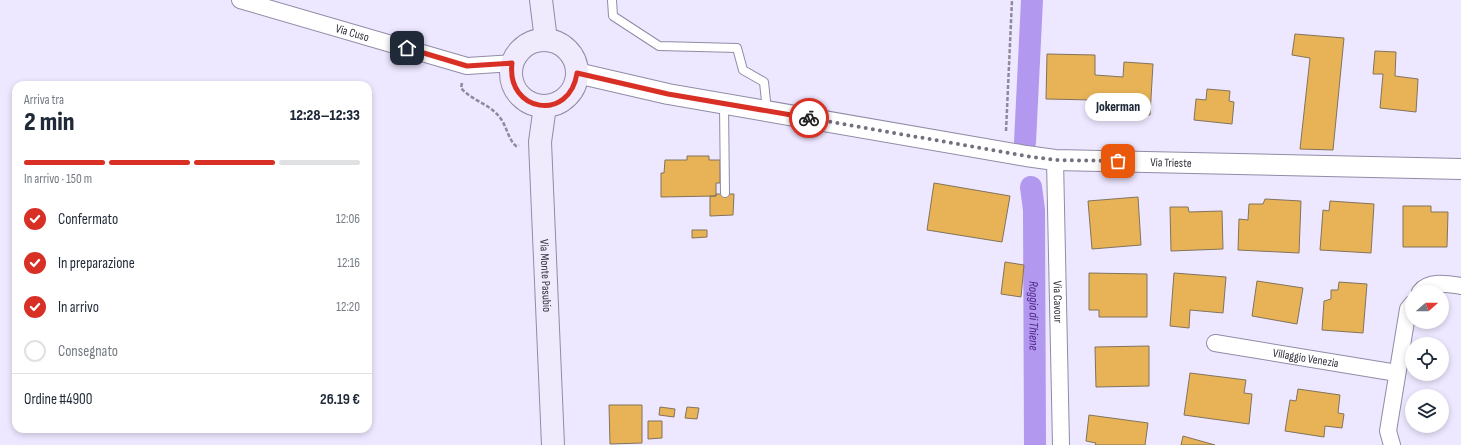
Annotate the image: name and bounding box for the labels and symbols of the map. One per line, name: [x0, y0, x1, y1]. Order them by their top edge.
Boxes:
street label: Via Cuso: [334, 21, 371, 45]
pin: [390, 31, 424, 65]
callout: Jokerman: [1085, 93, 1151, 121]
courier: [789, 98, 829, 138]
pin: [1101, 144, 1135, 178]
street label: Via Trieste: [1150, 155, 1192, 171]
street label: Via Monte Pasubio: [536, 239, 554, 312]
water label: Roggia di Thiene: [1025, 281, 1042, 351]
street label: Via Cavour: [1050, 281, 1065, 324]
north arrow: [1405, 285, 1449, 329]
street label: Villaggio Venezia: [1272, 346, 1340, 371]

